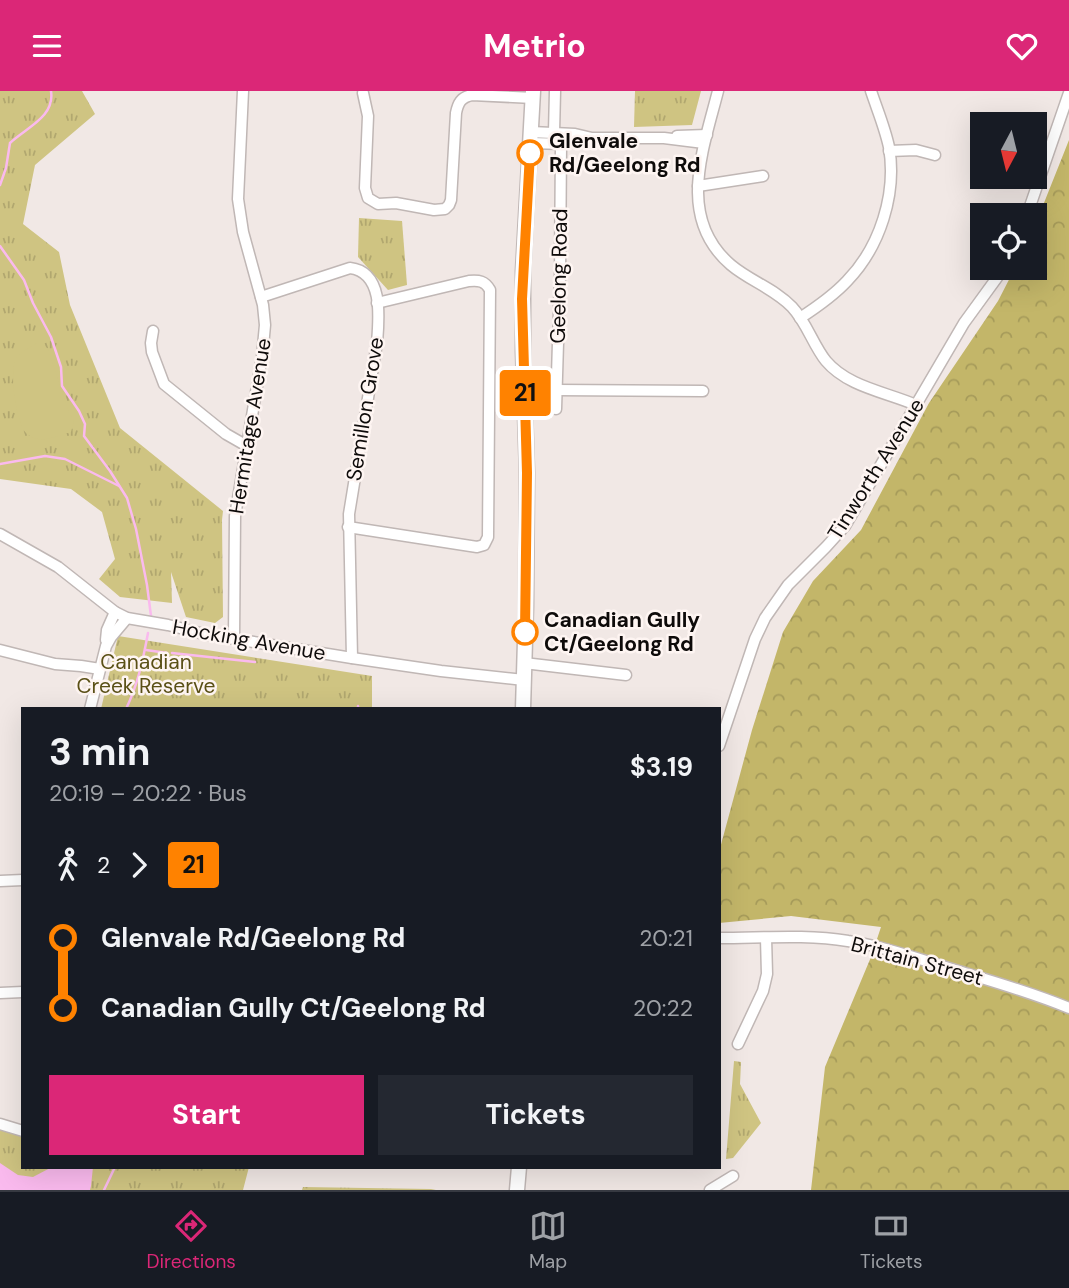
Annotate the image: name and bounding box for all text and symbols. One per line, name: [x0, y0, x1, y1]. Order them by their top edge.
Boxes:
text: Metrio: [483, 25, 586, 67]
icon: menu: [28, 27, 66, 65]
icon: heart: [1003, 27, 1041, 65]
north arrow: [970, 112, 1046, 189]
map controls: [970, 112, 1047, 280]
place label: Glenvale Rd/Geelong Rd: [549, 127, 701, 179]
marker: Glenvale Rd/Geelong Rd: [517, 140, 543, 166]
button: locate: [970, 203, 1047, 280]
street label: Geelong Road: [544, 208, 574, 344]
street label: Semillon Grove: [340, 335, 390, 483]
street label: Hermitage Avenue: [222, 336, 278, 516]
line badge: 21: [494, 370, 556, 416]
text: 21: [514, 377, 536, 408]
street label: Tinworth Avenue: [821, 393, 931, 545]
place label: Canadian Gully Ct/Geelong Rd: [544, 606, 700, 658]
street label: Hocking Avenue: [170, 613, 328, 667]
marker: Canadian Gully Ct/Geelong Rd: [512, 619, 538, 645]
park label: Canadian Creek Reserve: [77, 648, 216, 700]
text: 3 min: [49, 727, 150, 777]
text: $3.19: [630, 750, 693, 784]
text: 20:19 – 20:22 · Bus: [49, 778, 247, 808]
icon: walk: [49, 846, 87, 884]
icon: forward: [120, 846, 158, 884]
text: 21: [182, 849, 205, 880]
text: 2: [97, 850, 110, 880]
text: Glenvale Rd/Geelong Rd: [101, 921, 405, 955]
text: 20:21: [639, 923, 693, 953]
street label: Brittain Street: [848, 930, 986, 992]
text: Canadian Gully Ct/Geelong Rd: [101, 991, 486, 1025]
text: 20:22: [633, 993, 693, 1023]
button: Start: [49, 1075, 364, 1155]
button: Tickets: [378, 1075, 693, 1155]
tab: Directions: [146, 1207, 236, 1274]
tab: Map: [529, 1207, 567, 1274]
tab: Tickets: [860, 1207, 923, 1274]

